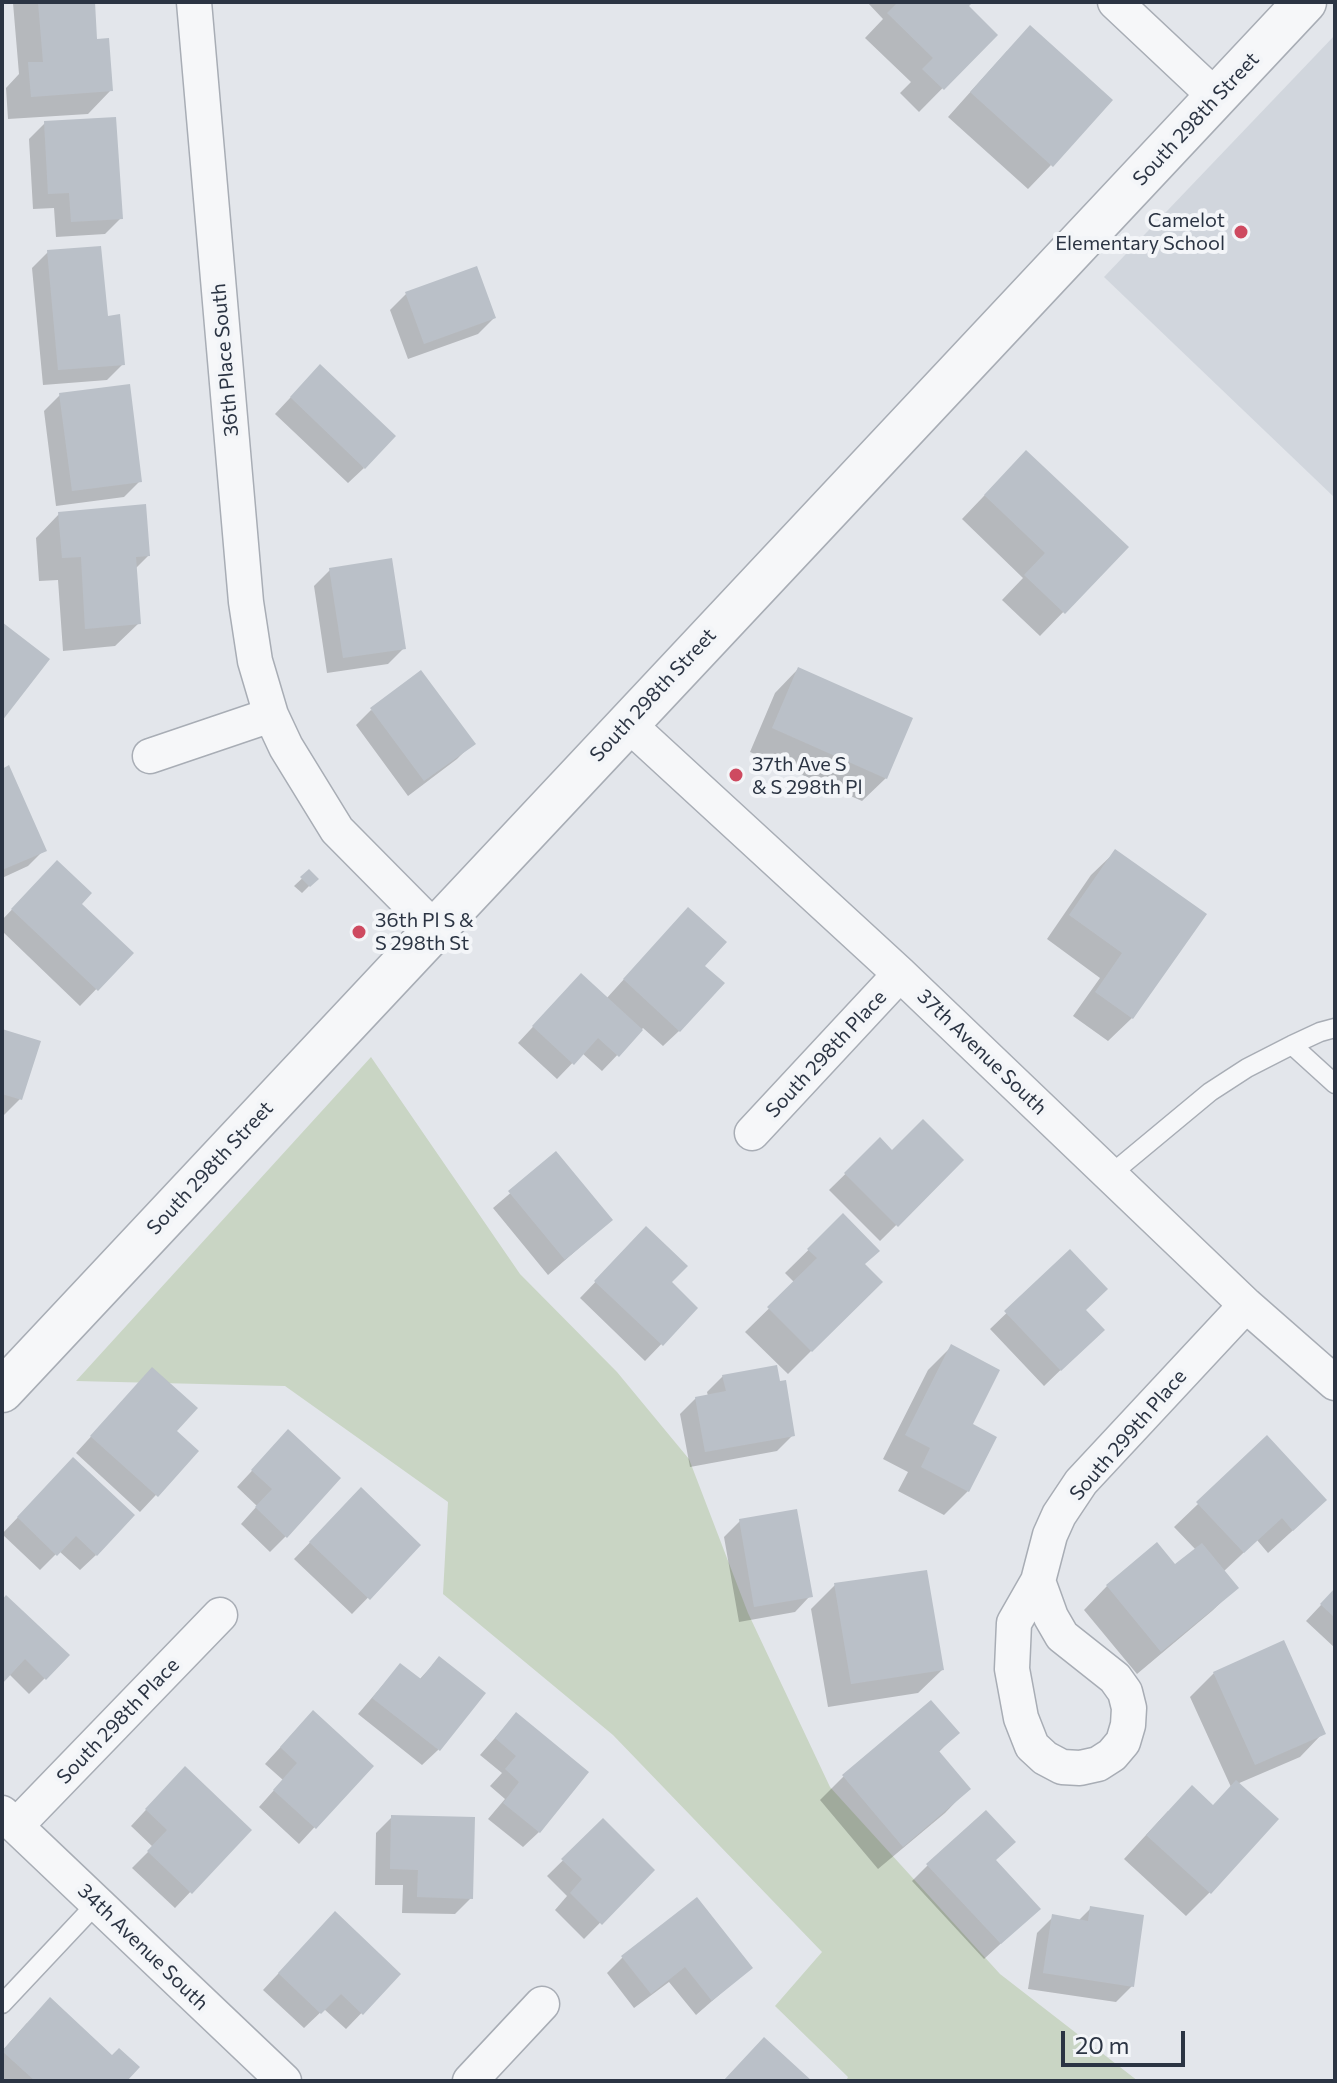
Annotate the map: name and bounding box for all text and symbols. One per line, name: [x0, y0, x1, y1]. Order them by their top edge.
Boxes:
street label: South 298th Street: [1128, 47, 1264, 191]
place label: Camelot Elementary School: [1055, 208, 1225, 255]
marker: Camelot Elementary School: [1232, 223, 1250, 241]
street label: 36th Place South: [206, 282, 244, 438]
street label: South 298th Street: [585, 623, 721, 767]
place label: 37th Ave S & S 298th Pl: [752, 752, 863, 799]
marker: 37th Ave S & S 298th Pl: [727, 766, 745, 784]
place label: 36th Pl S & S 298th St: [375, 908, 474, 955]
marker: 36th Pl S & S 298th St: [350, 923, 368, 941]
street label: 37th Avenue South: [912, 984, 1052, 1120]
street label: South 298th Place: [761, 985, 891, 1123]
street label: South 298th Street: [142, 1096, 278, 1240]
street label: South 299th Place: [1065, 1365, 1191, 1505]
street label: South 298th Place: [52, 1653, 184, 1789]
street label: 34th Avenue South: [73, 1879, 213, 2015]
scale bar: [1065, 2015, 1189, 2065]
text: 20 m: [1075, 2030, 1129, 2059]

